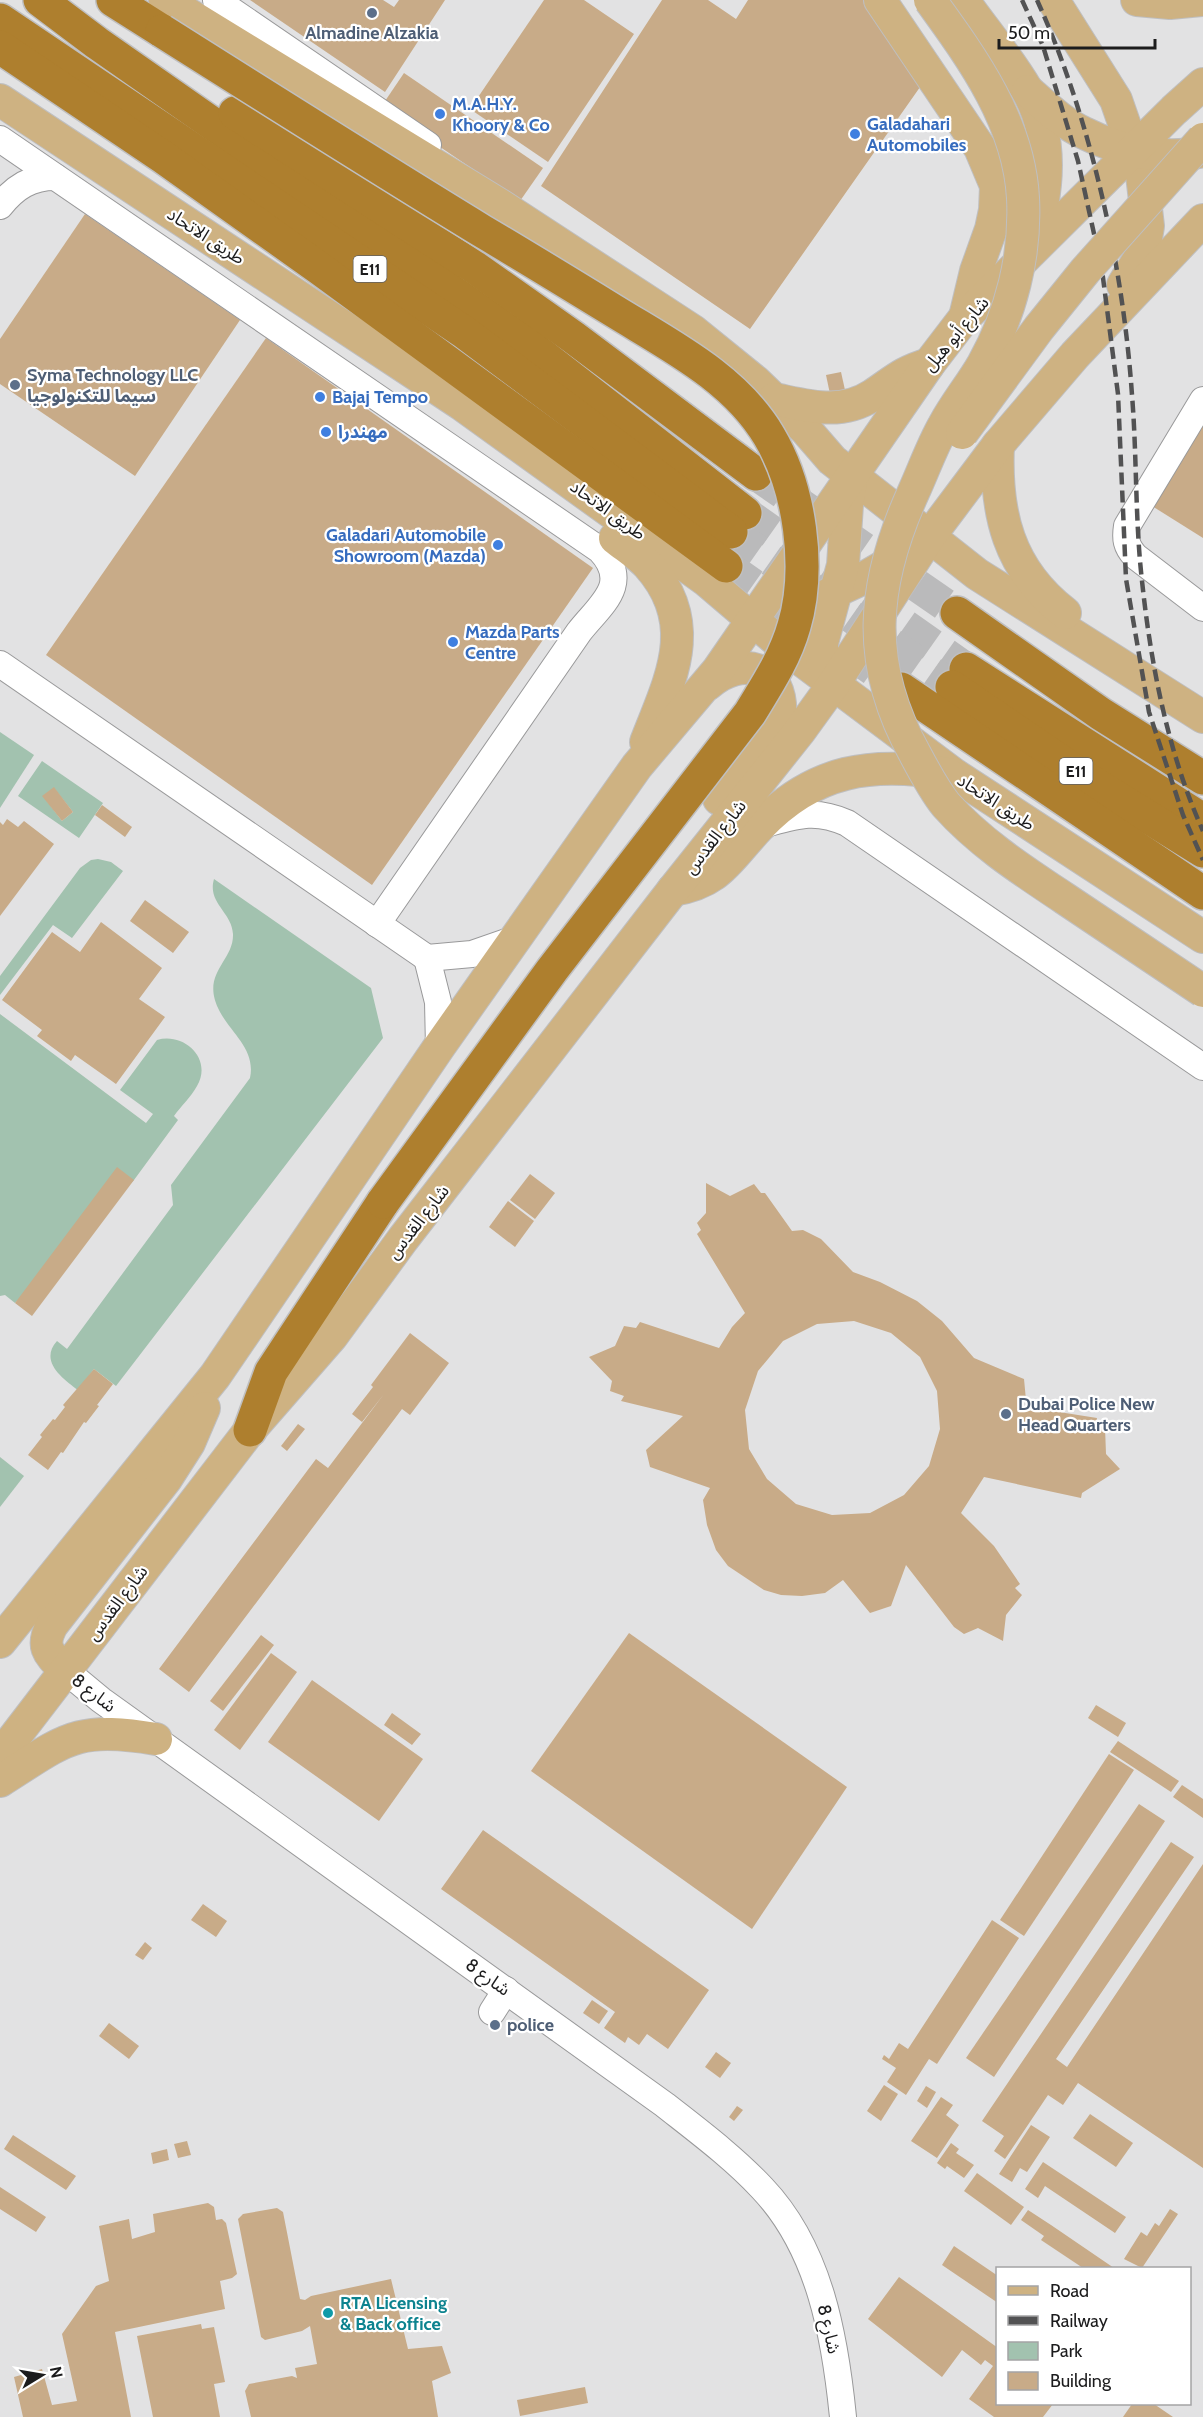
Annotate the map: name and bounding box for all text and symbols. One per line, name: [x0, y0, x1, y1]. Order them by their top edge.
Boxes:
marker: Almadine Alzakia: [365, 6, 379, 20]
scale bar: [999, 12, 1155, 50]
place label: Almadine Alzakia: [305, 22, 439, 44]
text: 50 m: [1008, 22, 1050, 44]
place label: M.A.H.Y. Khoory & Co: [452, 93, 550, 136]
marker: M.A.H.Y. Khoory & Co: [433, 107, 447, 121]
place label: Galadahari Automobiles: [867, 113, 967, 156]
marker: Galadahari Automobiles: [848, 127, 862, 141]
street label: طريق الاتحاد: [163, 203, 249, 269]
road number: E11: [354, 256, 386, 282]
street label: شارع أبو هيل: [918, 292, 996, 378]
place label: Syma Technology LLC سيما للتكنولوجيا: [27, 364, 198, 407]
marker: Syma Technology LLC سيما للتكنولوجيا: [8, 378, 22, 392]
place label: Bajaj Tempo: [332, 386, 428, 408]
marker: Bajaj Tempo: [313, 390, 327, 404]
place label: مهندرا: [338, 421, 388, 443]
marker: مهندرا: [319, 425, 333, 439]
street label: طريق الاتحاد: [566, 475, 650, 545]
place label: Galadari Automobile Showroom (Mazda): [326, 524, 486, 567]
marker: Galadari Automobile Showroom (Mazda): [491, 538, 505, 552]
place label: Mazda Parts Centre: [465, 621, 560, 664]
marker: Mazda Parts Centre: [446, 635, 460, 649]
road number: E11: [1060, 758, 1092, 784]
street label: طريق الاتحاد: [953, 769, 1039, 835]
street label: شارع القدس: [679, 795, 753, 880]
street label: شارع القدس: [382, 1180, 456, 1265]
place label: Dubai Police New Head Quarters: [1018, 1393, 1154, 1436]
marker: Dubai Police New Head Quarters: [999, 1407, 1013, 1421]
street label: شارع القدس: [82, 1561, 155, 1647]
street label: شارع 8: [66, 1669, 120, 1719]
street label: شارع 8: [460, 1953, 515, 2003]
place label: police: [507, 2014, 554, 2036]
marker: police: [488, 2018, 502, 2032]
legend: [996, 2267, 1191, 2405]
text: Road: [1050, 2280, 1089, 2302]
place label: RTA Licensing & Back office: [340, 2292, 447, 2335]
street label: شارع 8: [810, 2302, 845, 2357]
marker: RTA Licensing & Back office: [321, 2306, 335, 2320]
text: Railway: [1050, 2310, 1108, 2332]
text: Park: [1050, 2340, 1083, 2362]
north arrow: [12, 2345, 72, 2405]
text: N: [46, 2365, 67, 2380]
text: Building: [1050, 2370, 1112, 2392]

